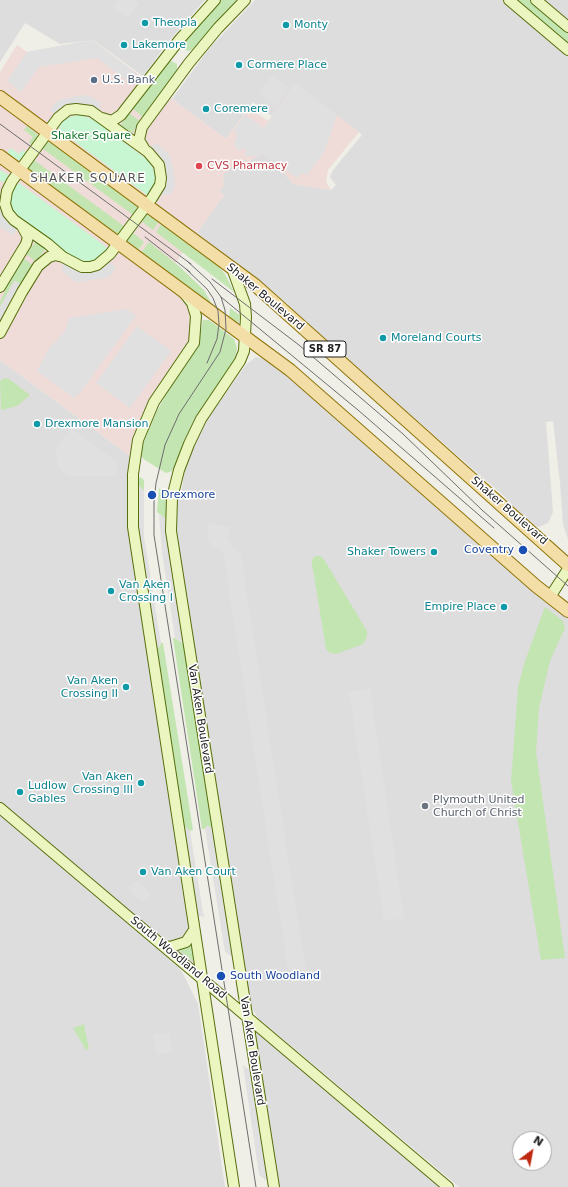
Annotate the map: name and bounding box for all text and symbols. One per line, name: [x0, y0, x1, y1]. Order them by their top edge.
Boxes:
place label: Theopla: [153, 16, 197, 30]
marker: Theopla: [140, 18, 150, 28]
place label: Monty: [294, 18, 328, 32]
marker: Monty: [281, 20, 291, 30]
place label: Lakemore: [132, 38, 186, 52]
marker: Lakemore: [119, 40, 129, 50]
place label: Cormere Place: [247, 58, 327, 72]
marker: Cormere Place: [234, 60, 244, 70]
place label: U.S. Bank: [102, 73, 155, 87]
marker: U.S. Bank: [89, 75, 99, 85]
place label: Coremere: [214, 102, 268, 116]
marker: Coremere: [201, 104, 211, 114]
park label: Shaker Square: [51, 129, 131, 143]
place label: CVS Pharmacy: [207, 159, 287, 173]
marker: CVS Pharmacy: [194, 161, 204, 171]
district label: SHAKER SQUARE: [30, 172, 146, 186]
street label: Shaker Boulevard: [224, 261, 306, 333]
place label: Moreland Courts: [391, 331, 481, 345]
marker: Moreland Courts: [378, 333, 388, 343]
road number: SR 87: [304, 341, 346, 357]
place label: Drexmore Mansion: [45, 417, 149, 431]
marker: Drexmore Mansion: [32, 419, 42, 429]
street label: Shaker Boulevard: [468, 474, 550, 548]
place label: Drexmore: [161, 488, 215, 502]
marker: Drexmore: [146, 489, 158, 501]
place label: Coventry: [464, 543, 514, 557]
marker: Coventry: [517, 544, 529, 556]
place label: Shaker Towers: [347, 545, 426, 559]
marker: Shaker Towers: [429, 547, 439, 557]
place label: Van Aken Crossing I: [119, 578, 173, 604]
marker: Van Aken Crossing I: [106, 586, 116, 596]
place label: Empire Place: [425, 600, 496, 614]
marker: Empire Place: [499, 602, 509, 612]
street label: Van Aken Boulevard: [185, 664, 215, 774]
place label: Van Aken Crossing II: [61, 674, 118, 700]
marker: Van Aken Crossing II: [121, 682, 131, 692]
place label: Van Aken Crossing III: [73, 770, 133, 796]
marker: Van Aken Crossing III: [136, 778, 146, 788]
place label: Ludlow Gables: [28, 779, 67, 805]
marker: Ludlow Gables: [15, 787, 25, 797]
place label: Plymouth United Church of Christ: [433, 793, 525, 819]
marker: Plymouth United Church of Christ: [420, 801, 430, 811]
place label: Van Aken Court: [151, 865, 236, 879]
marker: Van Aken Court: [138, 867, 148, 877]
street label: South Woodland Road: [127, 914, 229, 1002]
place label: South Woodland: [230, 969, 320, 983]
marker: South Woodland: [215, 970, 227, 982]
street label: Van Aken Boulevard: [237, 996, 267, 1106]
north arrow: [512, 1131, 552, 1171]
text: N: [531, 1133, 545, 1149]

